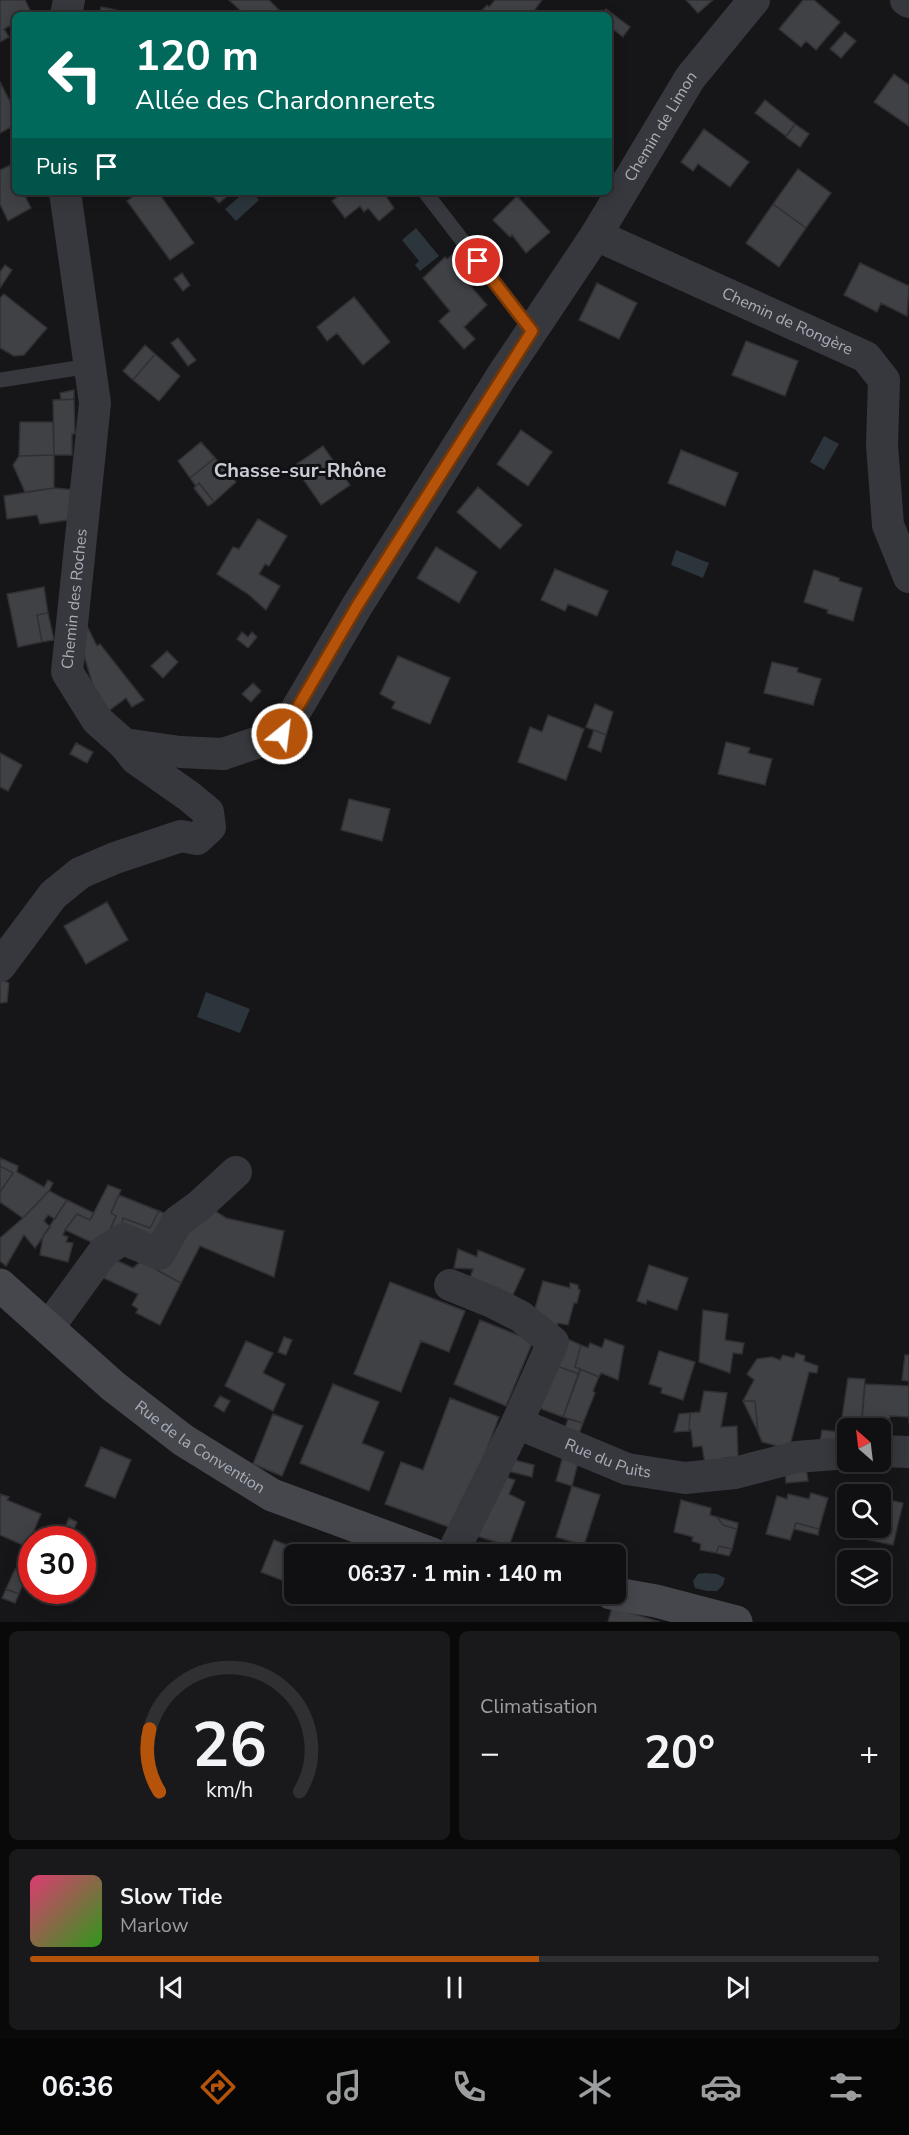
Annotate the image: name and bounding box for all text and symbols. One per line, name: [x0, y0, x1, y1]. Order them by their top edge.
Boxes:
text: 120 m: [135, 28, 259, 85]
icon: left: [36, 36, 114, 114]
street label: Chemin de Limon: [619, 66, 702, 186]
text: Allée des Chardonnerets: [135, 82, 436, 119]
icon: arrive: [90, 150, 123, 183]
text: Puis: [36, 152, 78, 182]
pin: [452, 235, 503, 286]
icon: arrive: [461, 244, 494, 277]
street label: Chemin de Rongère: [718, 282, 856, 361]
district label: Chasse-sur-Rhône: [214, 457, 386, 484]
street label: Chemin des Roches: [56, 528, 93, 670]
position arrow: [250, 702, 314, 766]
street label: Rue de la Convention: [130, 1396, 269, 1499]
north arrow: [837, 1418, 891, 1472]
map controls: [837, 1418, 891, 1604]
street label: Rue du Puits: [561, 1433, 653, 1484]
button: search: [837, 1484, 891, 1538]
speed limit sign: 30: [18, 1526, 96, 1604]
button: layers: [837, 1550, 891, 1604]
text: 06:37 · 1 min · 140 m: [348, 1559, 562, 1589]
text: Climatisation: [480, 1693, 598, 1720]
text: 26: [192, 1703, 267, 1788]
text: 20°: [644, 1723, 715, 1784]
text: −: [480, 1731, 500, 1776]
text: +: [859, 1731, 879, 1776]
text: km/h: [206, 1776, 253, 1806]
text: Slow Tide: [120, 1882, 222, 1912]
text: Marlow: [120, 1912, 188, 1939]
icon: previous: [155, 1971, 188, 2004]
icon: pause: [438, 1971, 471, 2004]
icon: next: [721, 1971, 754, 2004]
icon: directions: [197, 2066, 239, 2108]
icon: music: [323, 2066, 365, 2108]
icon: phone: [448, 2066, 490, 2108]
icon: climate: [574, 2066, 616, 2108]
icon: car: [700, 2066, 742, 2108]
icon: filters: [825, 2066, 867, 2108]
text: 06:36: [42, 2069, 113, 2106]

